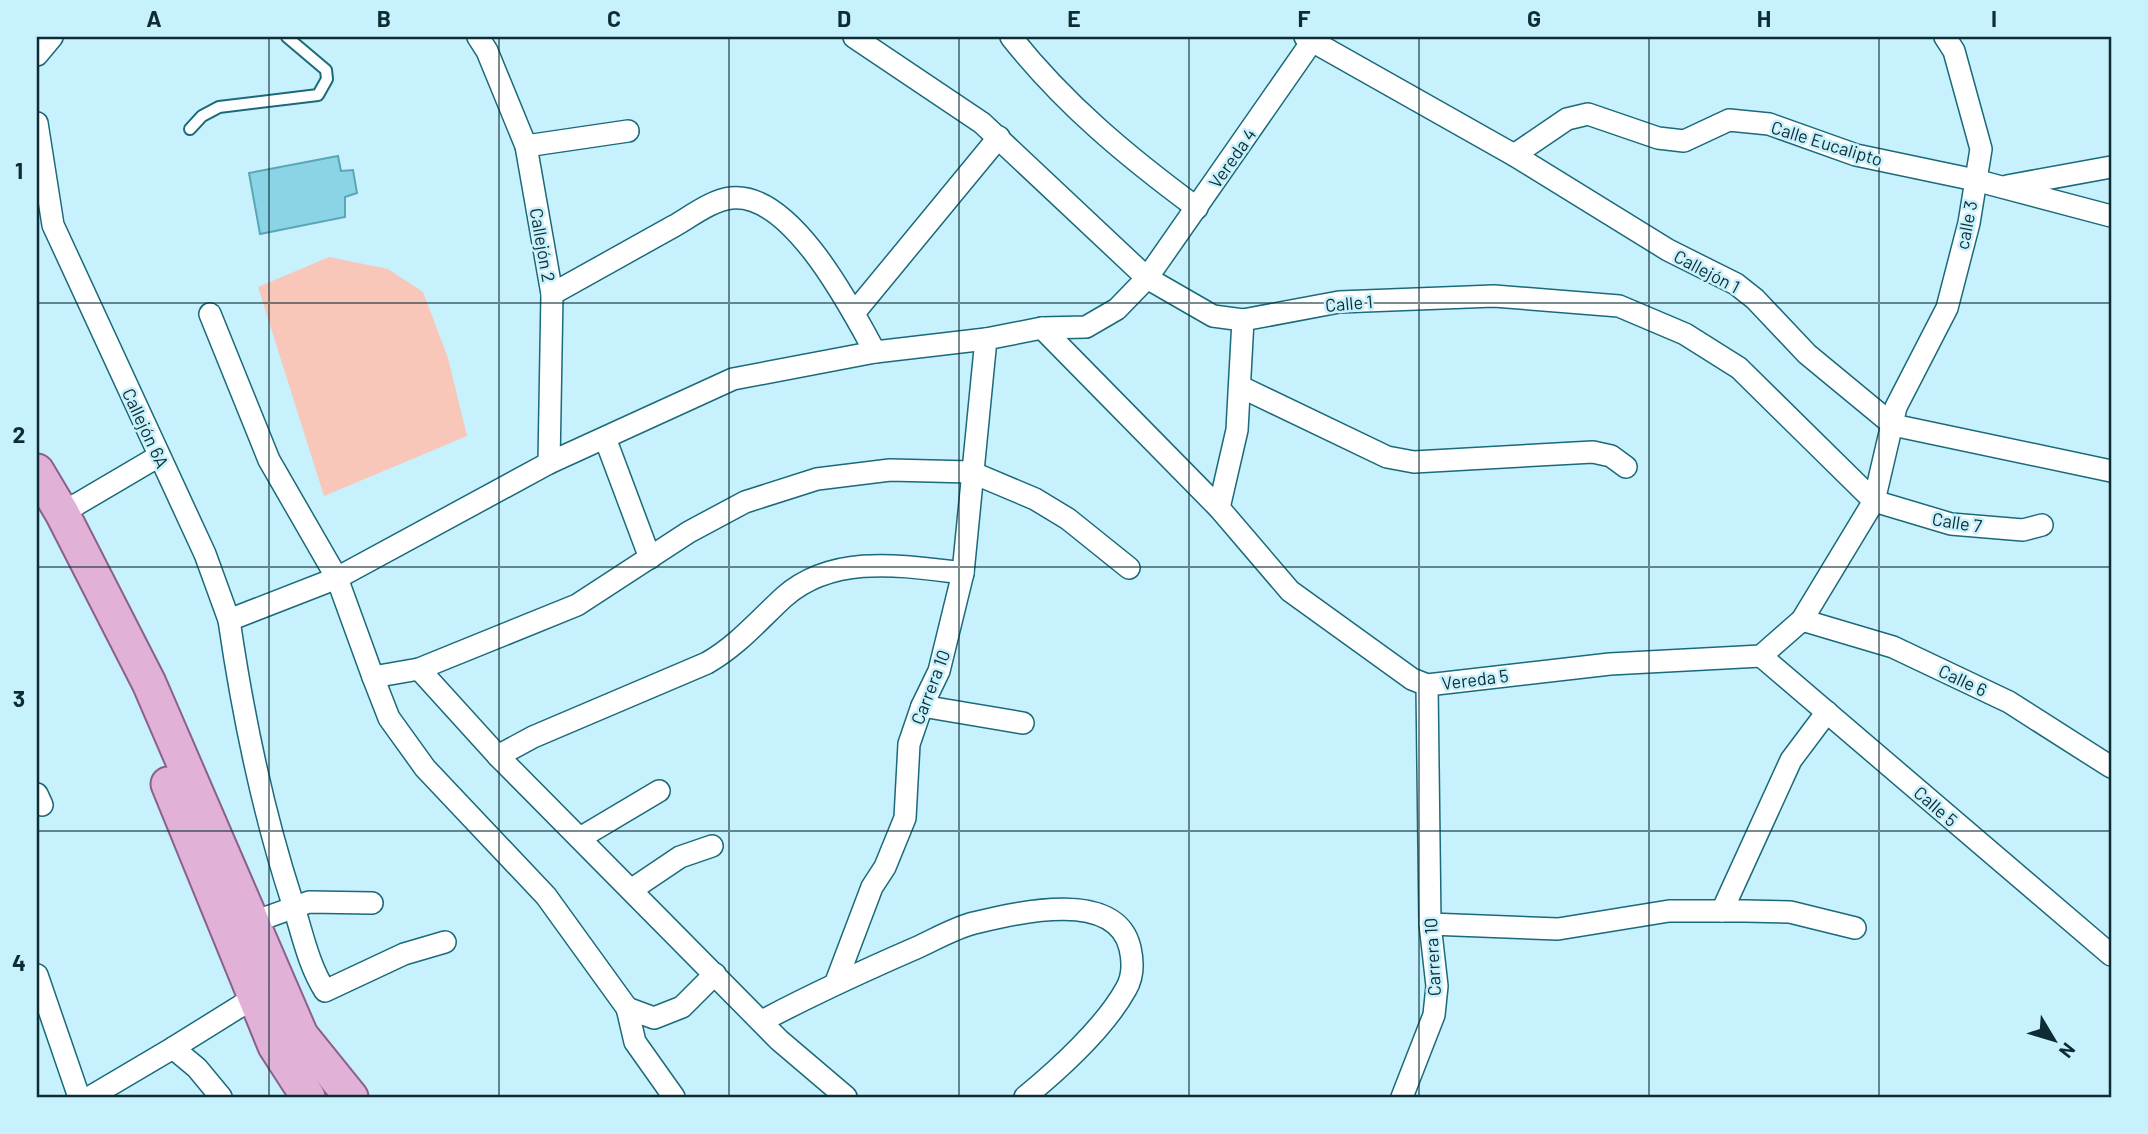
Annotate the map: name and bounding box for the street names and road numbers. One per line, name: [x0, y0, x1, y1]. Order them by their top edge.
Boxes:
street label: Calle Eucalipto: [1769, 116, 1885, 170]
street label: Vereda 4: [1204, 124, 1260, 192]
street label: calle 3: [1950, 199, 1982, 251]
street label: Callejón 2: [526, 206, 560, 284]
street label: Callejón 1: [1670, 244, 1744, 298]
street label: Calle 1: [1324, 290, 1374, 316]
street label: Callejón 6A: [118, 385, 174, 471]
street label: Calle 7: [1931, 507, 1984, 537]
street label: Carrera 10: [906, 646, 954, 728]
street label: Calle 6: [1935, 659, 1991, 701]
street label: Vereda 5: [1440, 664, 1510, 694]
street label: Calle 5: [1910, 781, 1962, 831]
street label: Carrera 10: [1419, 917, 1445, 997]

